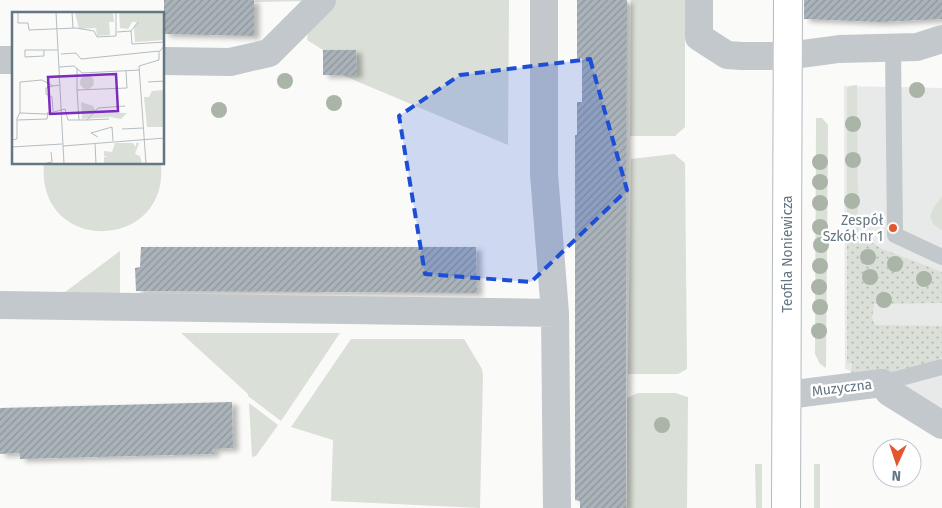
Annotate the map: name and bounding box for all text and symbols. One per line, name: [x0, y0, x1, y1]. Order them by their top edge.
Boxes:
inset map: [12, 12, 165, 165]
street label: Teofila Noniewicza: [779, 195, 796, 313]
place label: Zespół Szkół nr 1: [823, 212, 884, 245]
marker: Zespół Szkół nr 1: [887, 222, 899, 234]
street label: Muzyczna: [811, 376, 873, 400]
north arrow: [872, 438, 922, 488]
text: N: [891, 467, 901, 484]

